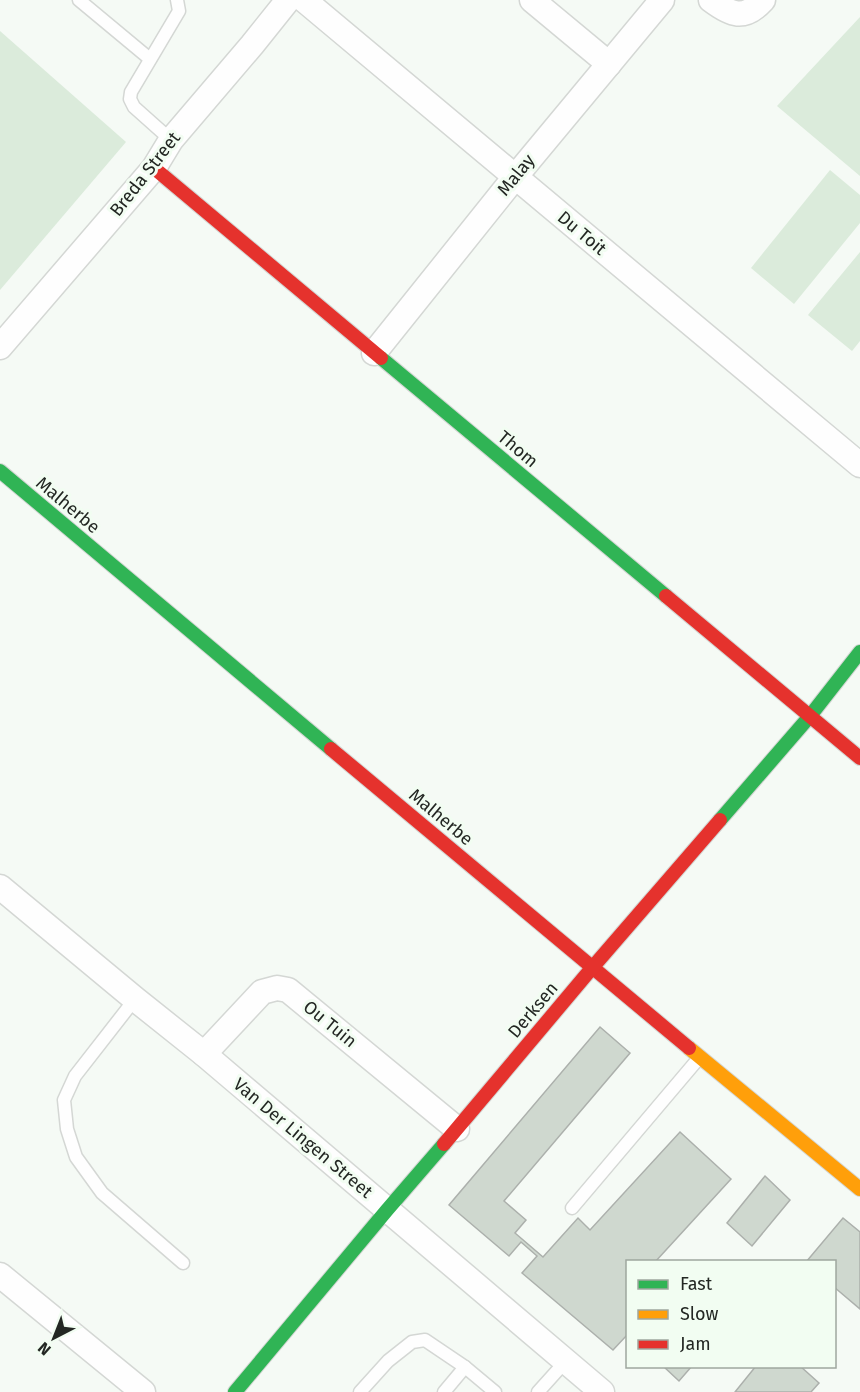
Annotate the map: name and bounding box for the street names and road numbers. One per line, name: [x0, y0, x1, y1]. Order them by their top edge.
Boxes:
street label: Breda Street: [105, 127, 185, 221]
street label: Malay: [493, 150, 539, 200]
street label: Du Toit: [553, 206, 611, 260]
street label: Thom: [493, 426, 543, 472]
street label: Malherbe: [32, 472, 104, 538]
street label: Malherbe: [405, 784, 477, 850]
street label: Derksen: [503, 978, 563, 1042]
street label: Ou Tuin: [299, 996, 361, 1052]
street label: Van Der Lingen Street: [229, 1073, 378, 1203]

